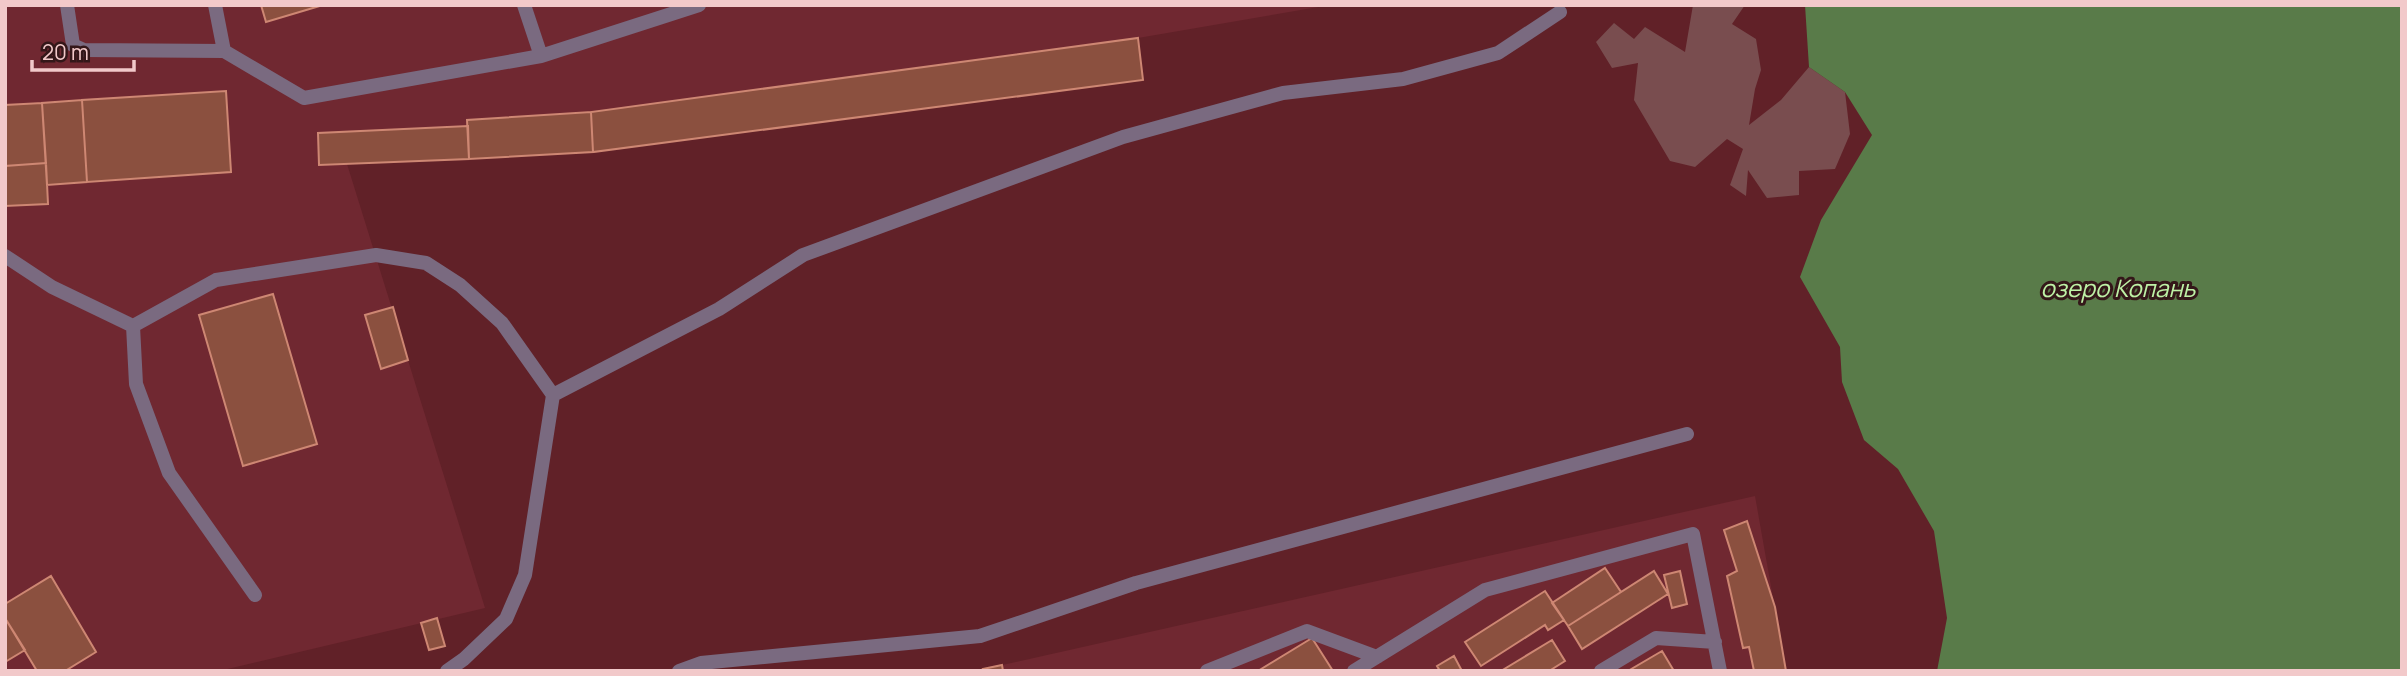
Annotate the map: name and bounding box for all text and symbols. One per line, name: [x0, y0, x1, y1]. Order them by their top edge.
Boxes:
scale bar: [32, 28, 133, 72]
text: 20 m: [42, 38, 89, 66]
water label: озеро Копань: [2041, 271, 2197, 304]

